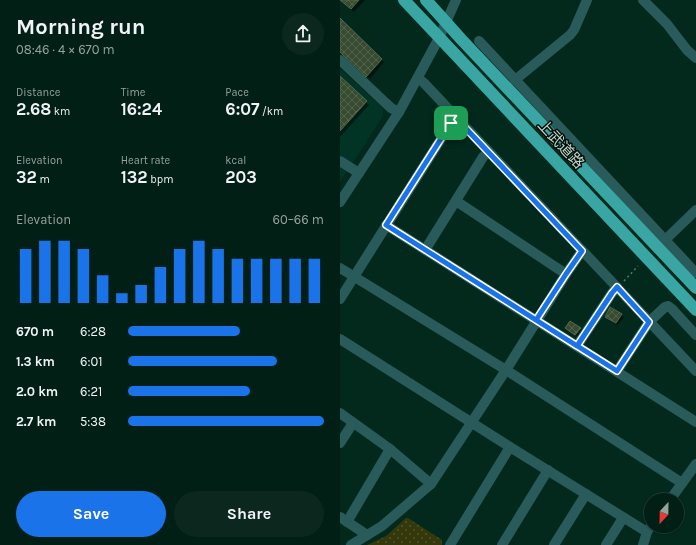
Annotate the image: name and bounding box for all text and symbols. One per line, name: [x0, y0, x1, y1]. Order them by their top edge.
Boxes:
button: share: [282, 13, 324, 55]
text: Morning run: [16, 14, 145, 40]
text: 08:46 · 4 × 670 m: [16, 42, 115, 57]
text: Distance: [16, 86, 60, 99]
text: Time: [121, 86, 145, 99]
text: Pace: [225, 86, 249, 99]
text: 2.68: [16, 99, 51, 119]
text: 16:24: [121, 99, 162, 119]
text: 6:07: [225, 99, 259, 119]
text: km: [51, 105, 70, 118]
text: /km: [259, 105, 283, 118]
pin: [434, 106, 468, 140]
icon: arrive: [440, 112, 462, 134]
street label: 上武道路: [534, 116, 588, 172]
text: Elevation: [16, 154, 63, 167]
text: Heart rate: [121, 154, 170, 167]
text: kcal: [225, 154, 246, 167]
text: 32: [16, 167, 37, 187]
text: 132: [121, 167, 148, 187]
text: 203: [225, 167, 257, 187]
text: m: [37, 173, 50, 186]
text: bpm: [148, 173, 173, 186]
text: Elevation: [16, 212, 71, 227]
text: 60–66 m: [273, 212, 324, 227]
text: 670 m: [16, 324, 54, 339]
text: 6:28: [80, 324, 106, 339]
text: 1.3 km: [16, 354, 55, 369]
text: 6:01: [80, 354, 102, 369]
text: 2.0 km: [16, 384, 58, 399]
text: 6:21: [80, 384, 102, 399]
text: 2.7 km: [16, 414, 56, 429]
text: 5:38: [80, 414, 106, 429]
button: Save: [16, 491, 166, 537]
button: Share: [174, 491, 324, 537]
north arrow: [644, 493, 684, 533]
map controls: [644, 493, 684, 533]

